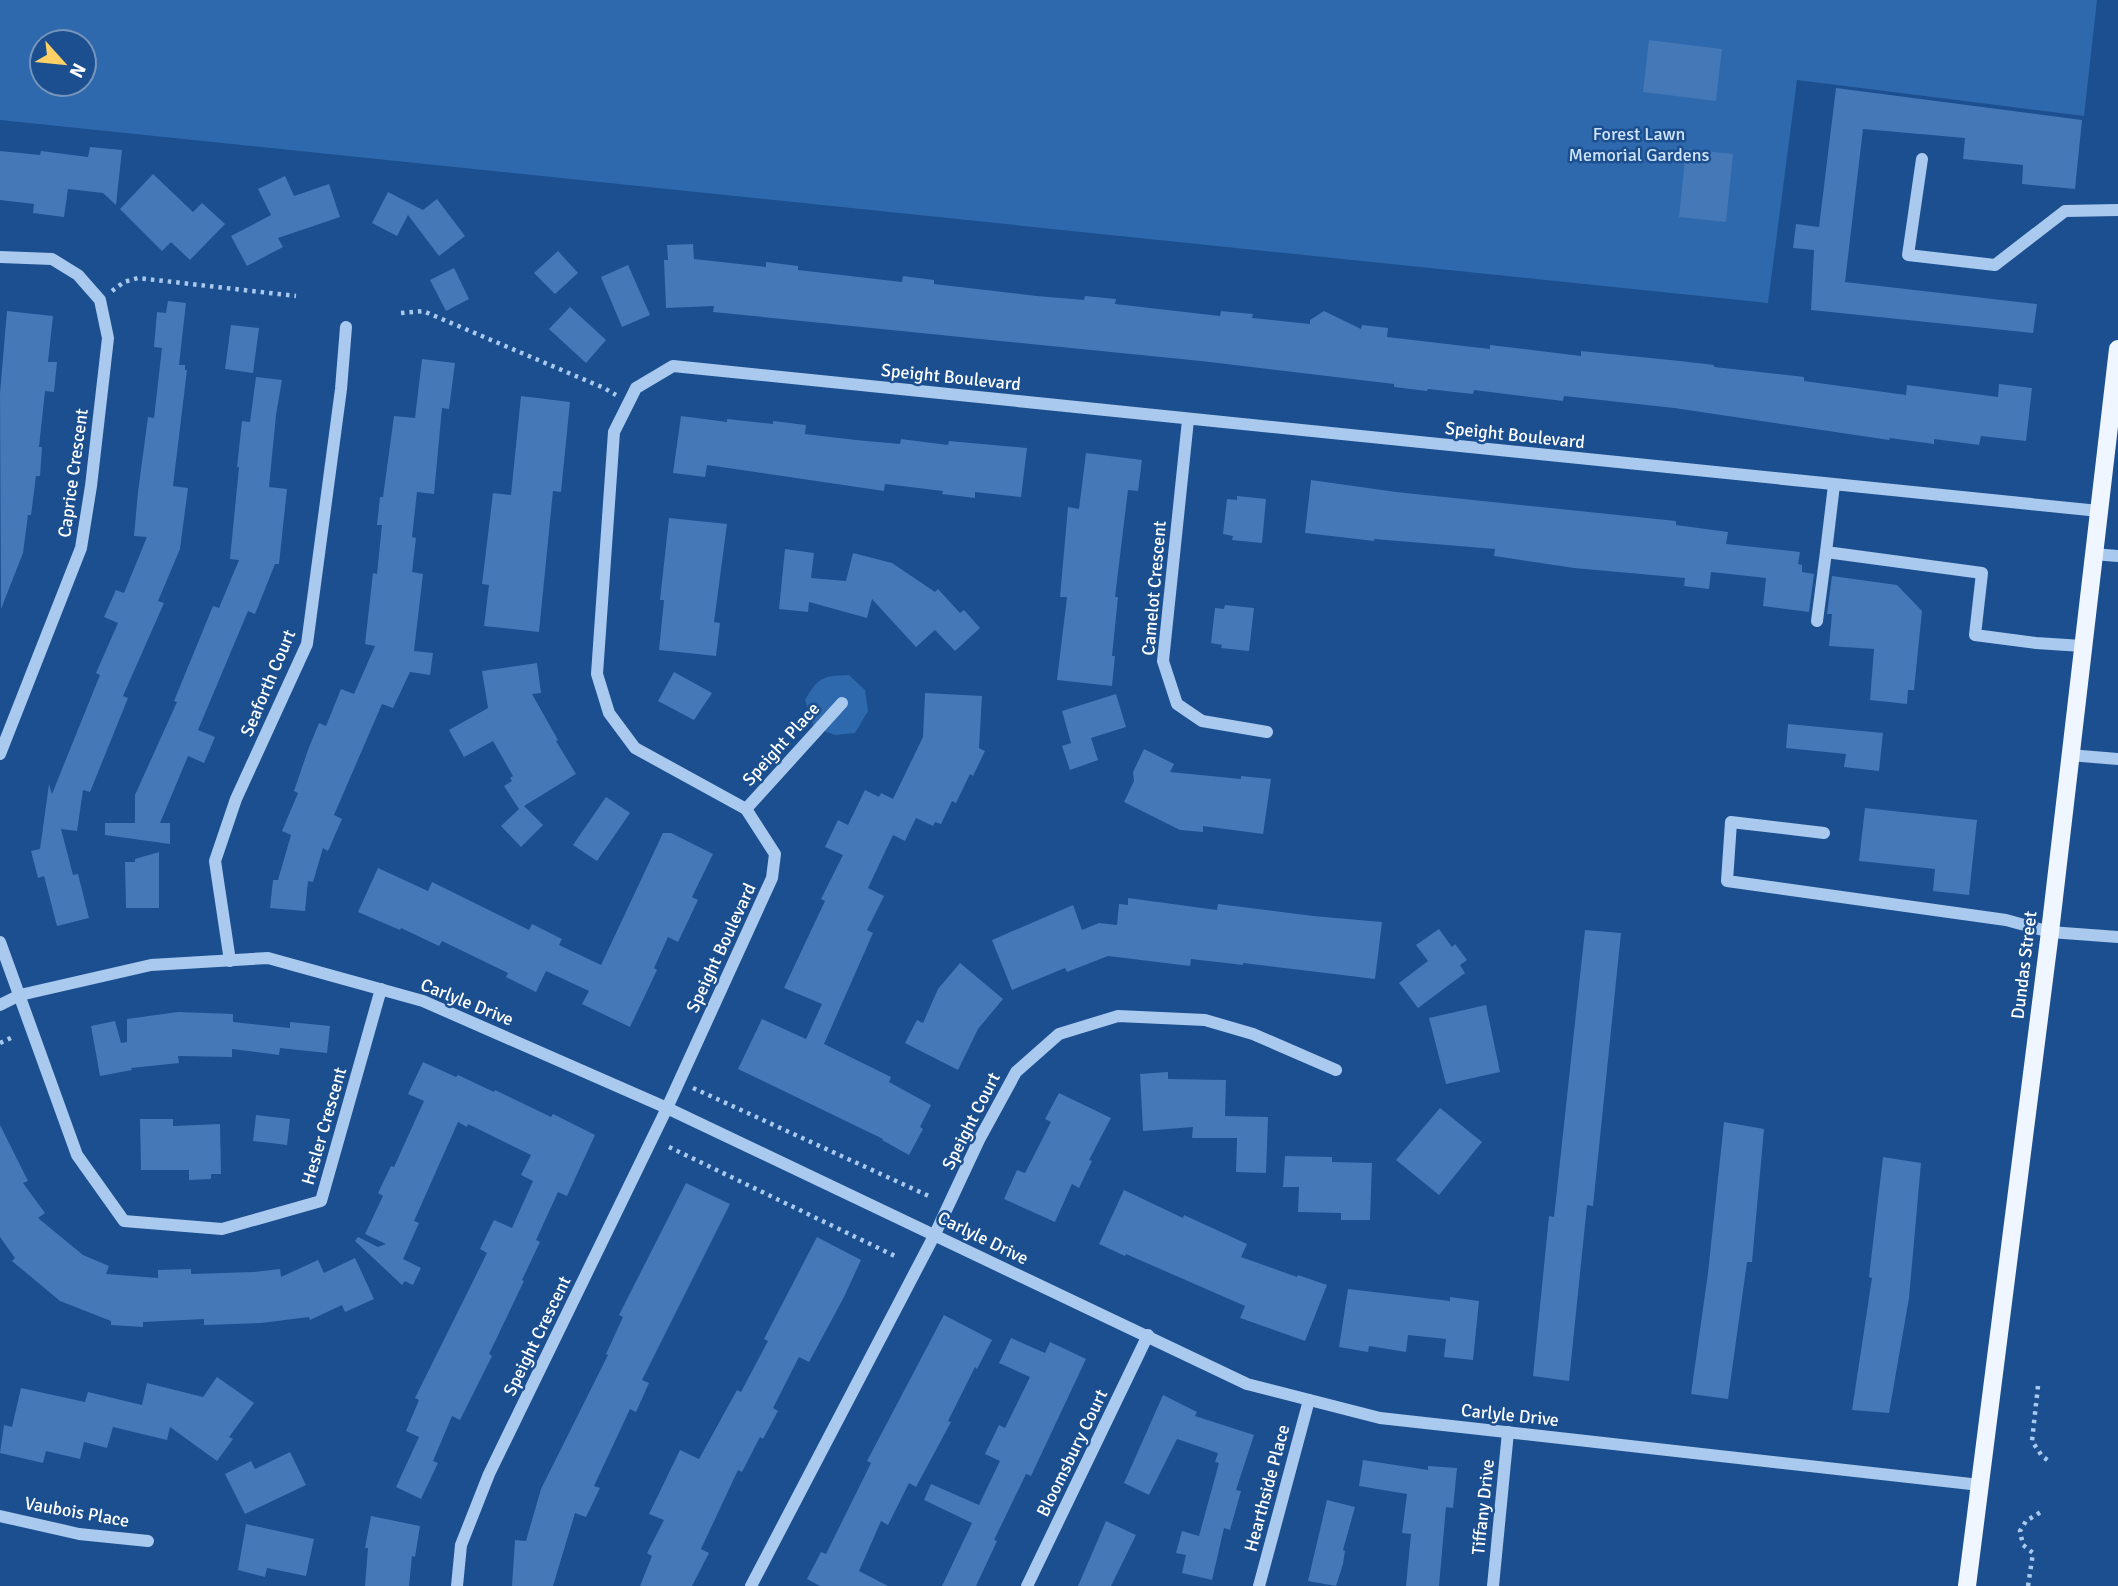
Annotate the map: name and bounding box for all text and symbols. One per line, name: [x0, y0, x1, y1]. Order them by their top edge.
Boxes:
north arrow: [28, 28, 98, 98]
text: N: [64, 59, 91, 82]
park label: Forest Lawn Memorial Gardens: [1569, 123, 1710, 166]
street label: Speight Boulevard: [880, 359, 1022, 395]
street label: Caprice Crescent: [53, 407, 93, 539]
street label: Speight Boulevard: [1444, 417, 1586, 453]
street label: Camelot Crescent: [1137, 520, 1171, 656]
street label: Seaforth Court: [236, 626, 300, 740]
street label: Speight Place: [738, 698, 824, 790]
street label: Speight Boulevard: [681, 880, 761, 1016]
street label: Dundas Street: [2006, 910, 2042, 1020]
street label: Carlyle Drive: [417, 973, 517, 1031]
street label: Hesler Crescent: [297, 1065, 351, 1187]
street label: Speight Court: [937, 1069, 1005, 1173]
street label: Carlyle Drive: [934, 1207, 1032, 1269]
street label: Speight Crescent: [498, 1272, 576, 1400]
street label: Bloomsbury Court: [1032, 1386, 1112, 1520]
street label: Carlyle Drive: [1460, 1399, 1560, 1431]
street label: Hearthside Place: [1239, 1422, 1295, 1554]
street label: Tiffany Drive: [1467, 1458, 1499, 1556]
street label: Vaubois Place: [23, 1492, 131, 1532]

